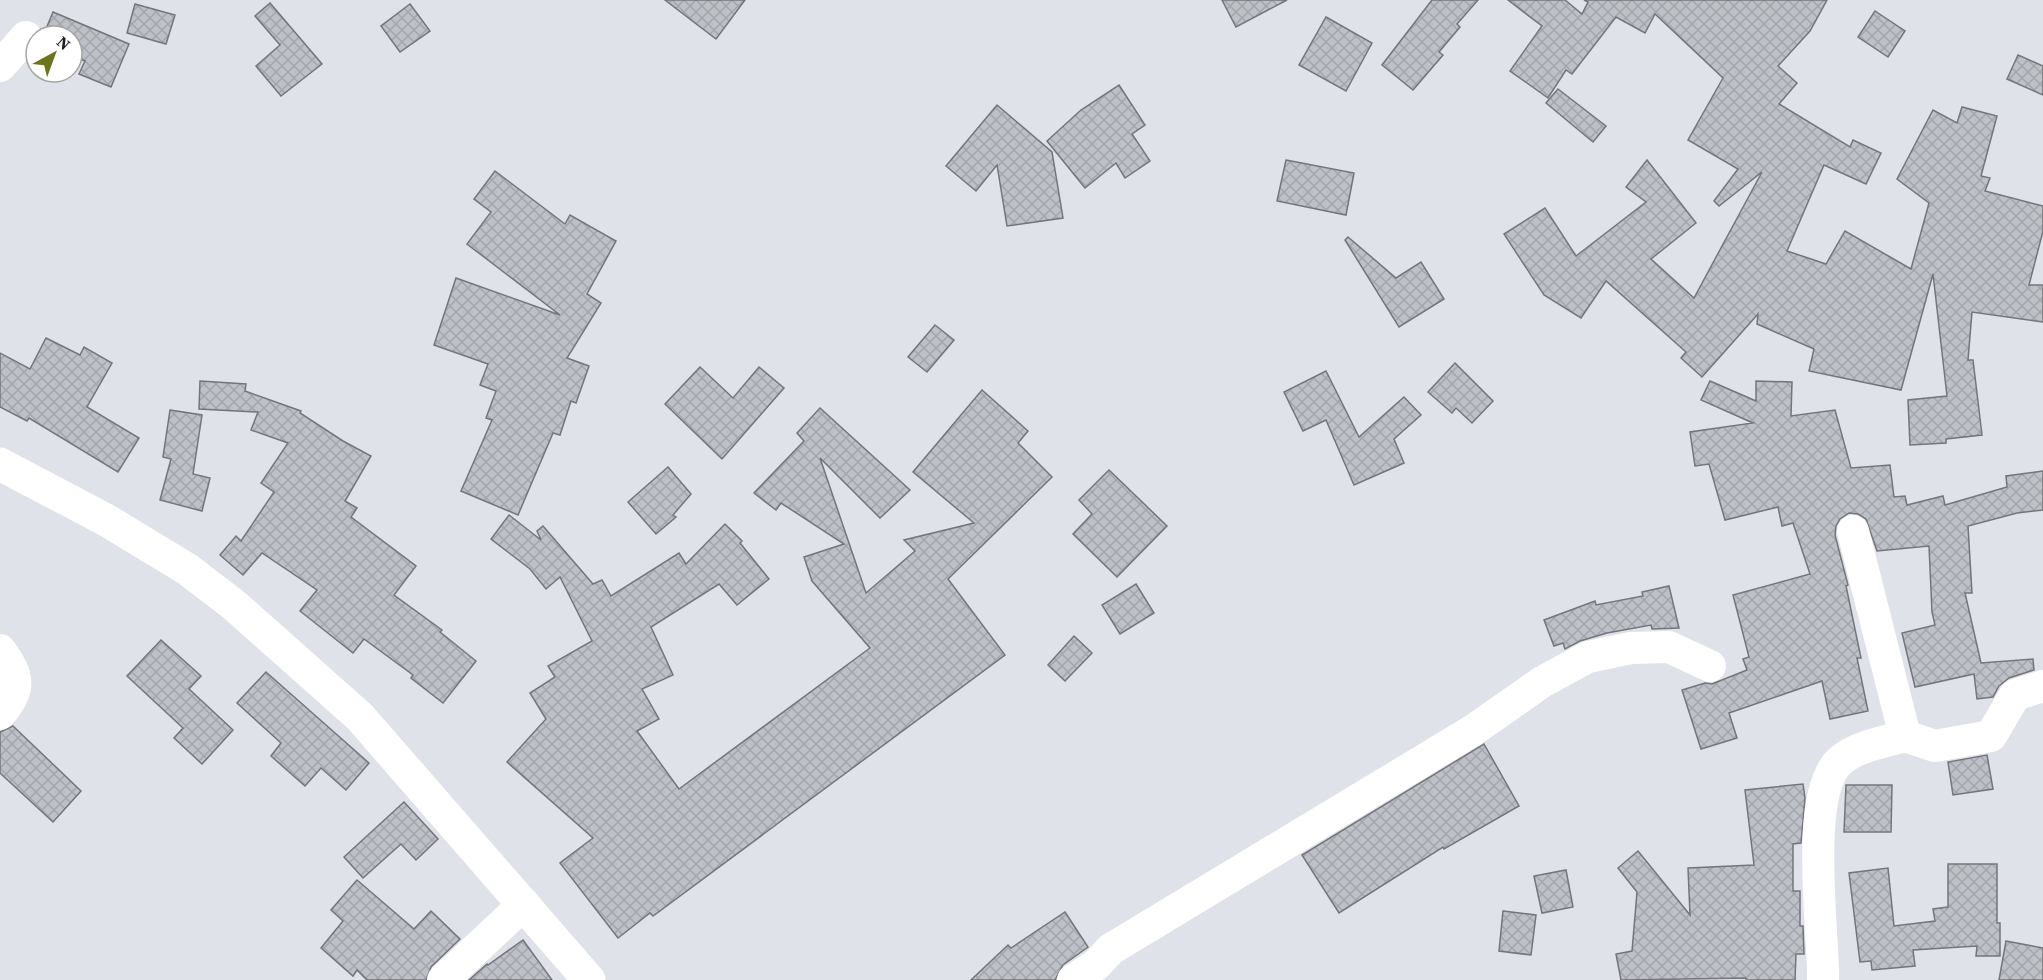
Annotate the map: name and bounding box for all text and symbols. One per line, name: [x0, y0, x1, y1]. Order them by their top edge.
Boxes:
north arrow: [24, 24, 84, 84]
text: N: [52, 31, 76, 55]

